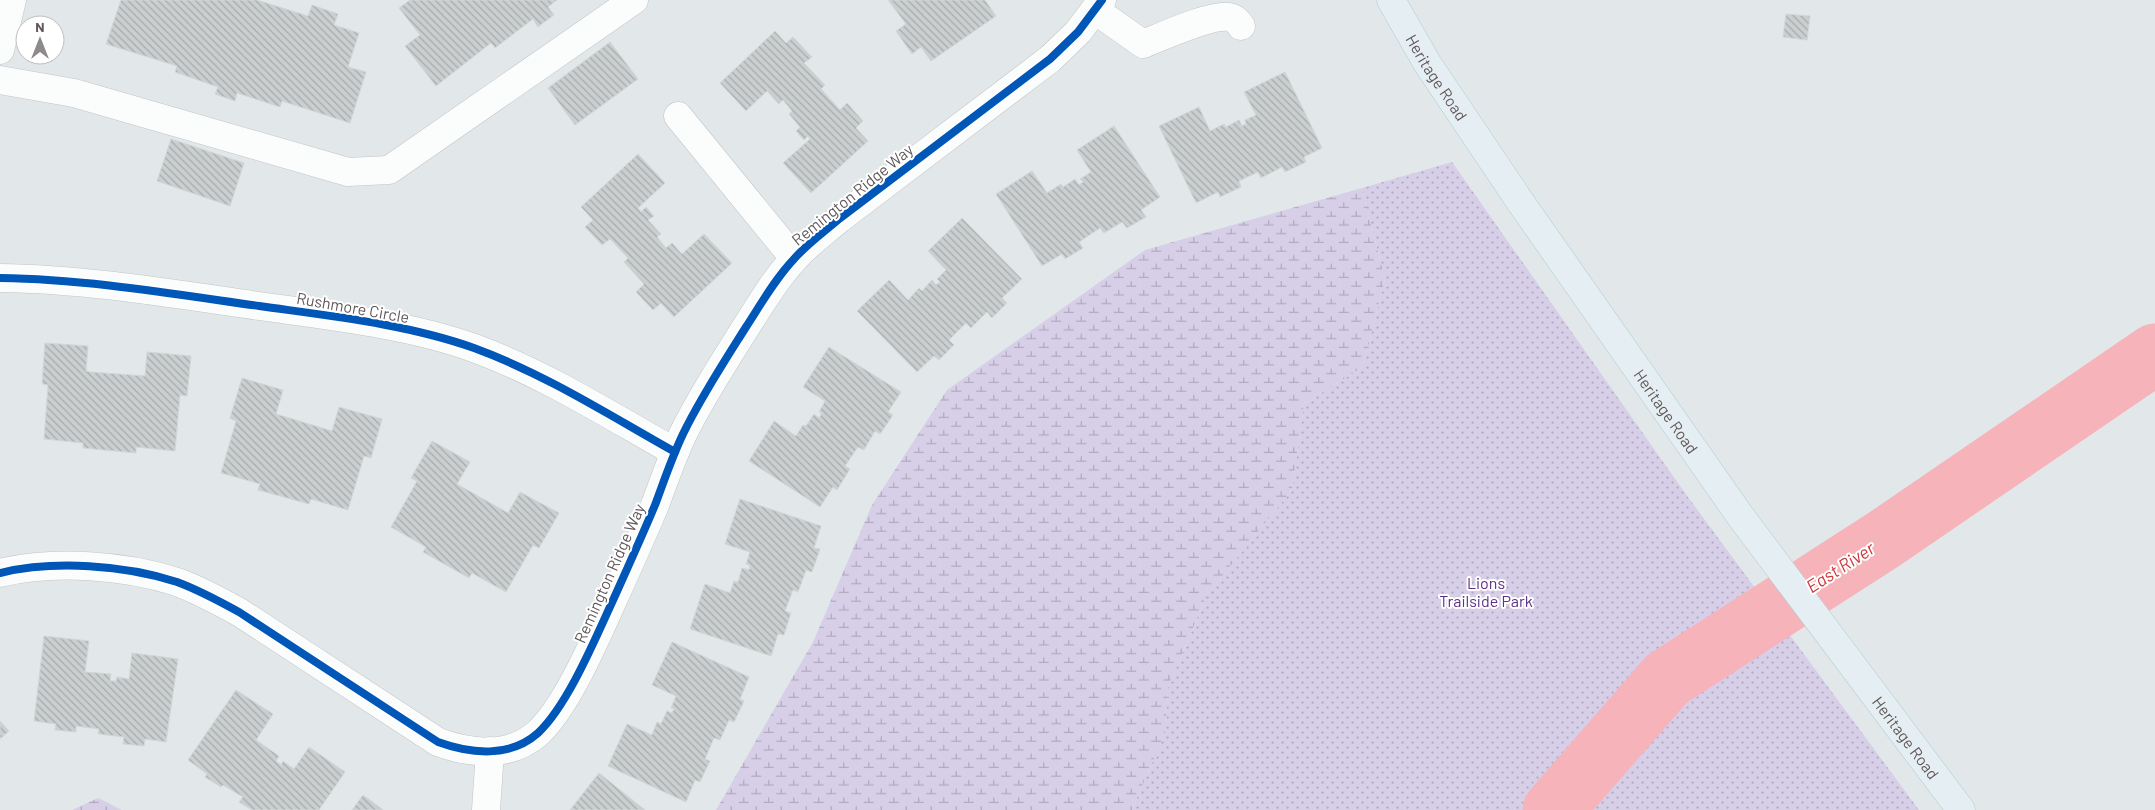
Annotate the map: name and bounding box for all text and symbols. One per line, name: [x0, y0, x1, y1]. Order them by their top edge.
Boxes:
north arrow: [15, 15, 65, 65]
text: N: [35, 18, 45, 35]
street label: Heritage Road: [1403, 31, 1472, 124]
street label: Remington Ridge Way: [788, 139, 917, 249]
street label: Rushmore Circle: [295, 288, 411, 326]
street label: Heritage Road: [1631, 365, 1703, 457]
street label: Remington Ridge Way: [570, 500, 649, 646]
water label: East River: [1802, 536, 1879, 597]
park label: Lions Trailside Park: [1439, 573, 1533, 610]
street label: Heritage Road: [1869, 692, 1944, 782]

